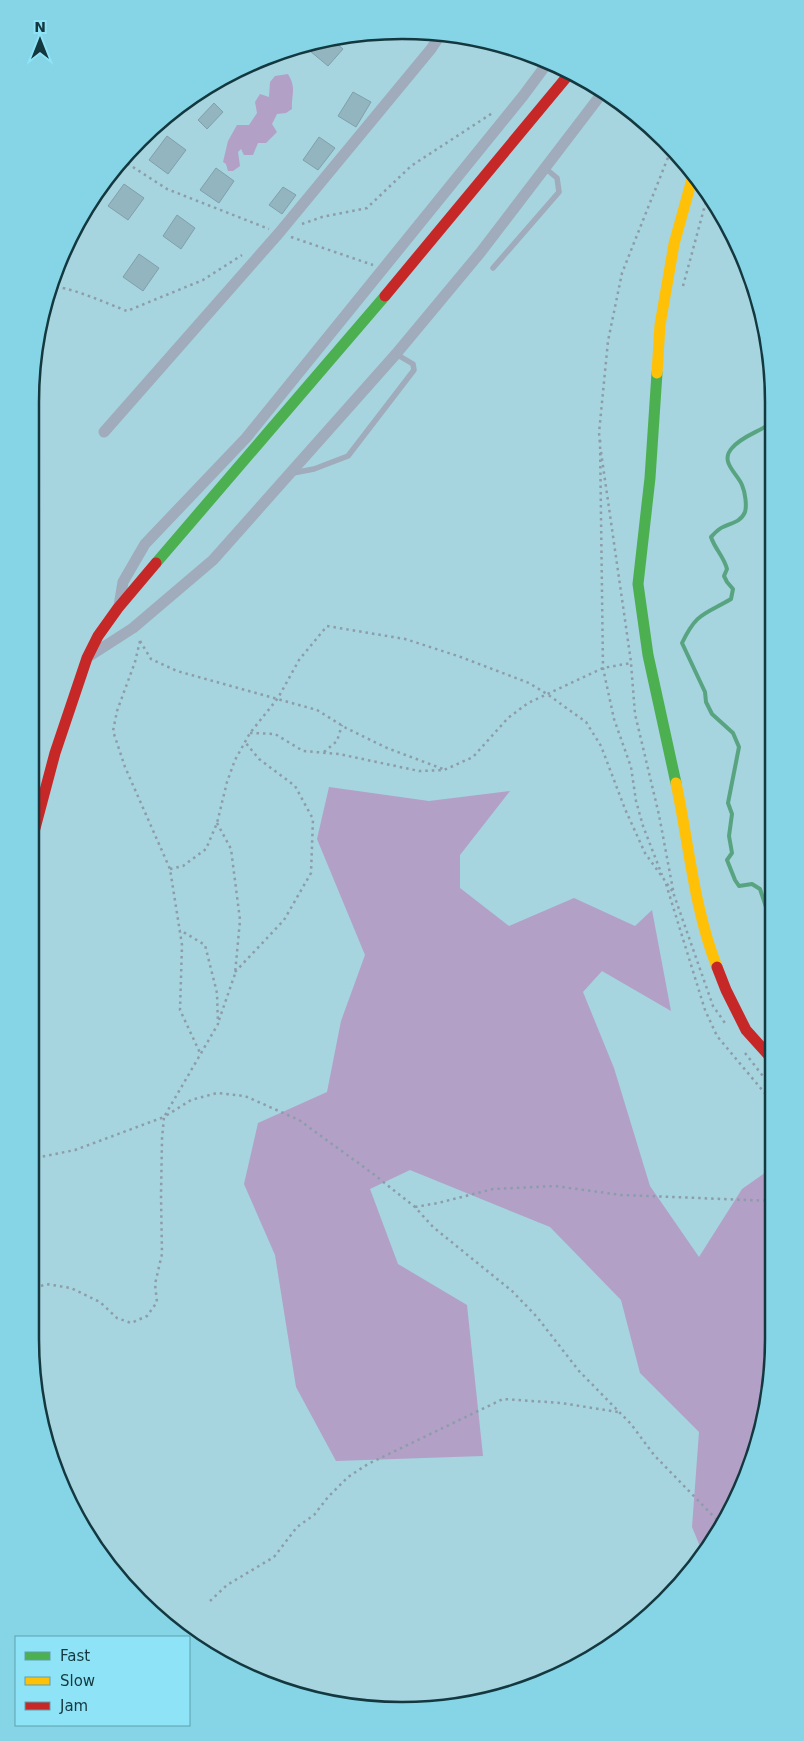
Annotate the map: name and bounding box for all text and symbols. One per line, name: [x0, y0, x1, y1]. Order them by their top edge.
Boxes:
north arrow: [15, 15, 65, 65]
text: N: [34, 19, 46, 35]
legend: [15, 1636, 190, 1726]
text: Fast: [60, 1647, 90, 1665]
text: Slow: [60, 1672, 95, 1690]
text: Jam: [59, 1697, 88, 1715]

